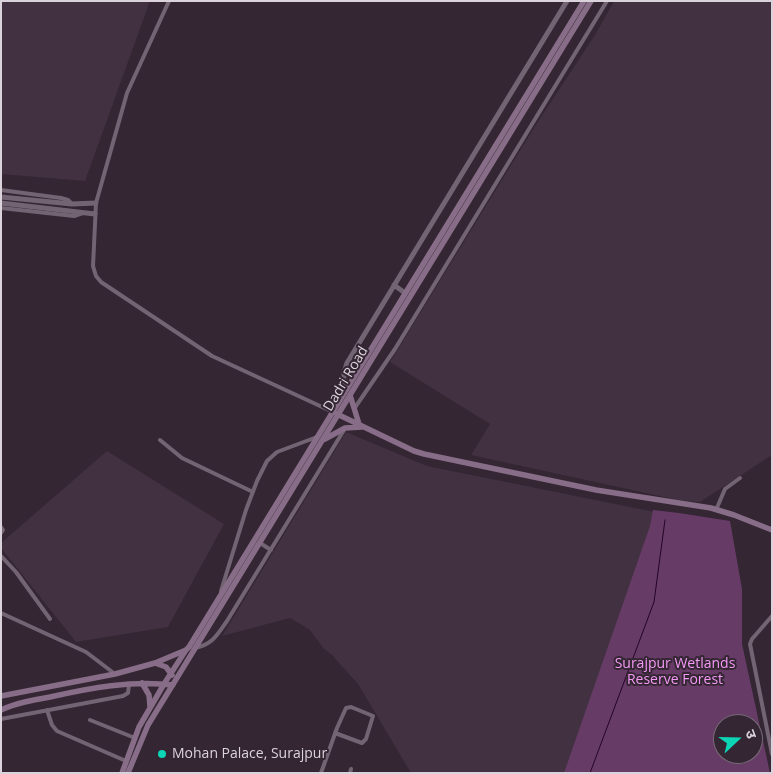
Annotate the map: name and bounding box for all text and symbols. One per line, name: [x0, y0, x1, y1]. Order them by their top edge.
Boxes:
street label: Dadri Road: [320, 343, 372, 415]
park label: Surajpur Wetlands Reserve Forest: [615, 656, 735, 689]
north arrow: [713, 714, 763, 764]
text: उ: [741, 727, 762, 741]
place label: Mohan Palace, Surajpur: [172, 746, 327, 762]
marker: Mohan Palace, Surajpur: [156, 748, 168, 760]

